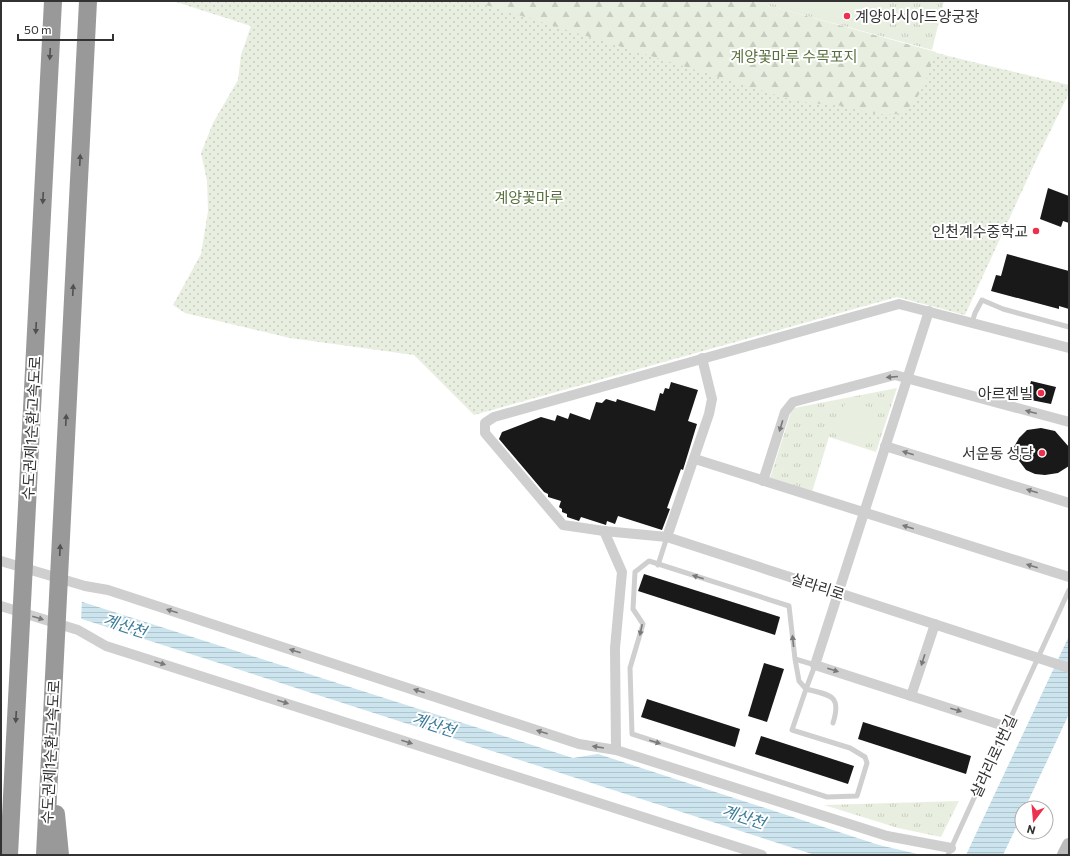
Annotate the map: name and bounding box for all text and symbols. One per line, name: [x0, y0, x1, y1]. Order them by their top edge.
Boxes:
place label: 계양아시아드양궁장: [855, 7, 979, 25]
marker: 계양아시아드양궁장: [842, 11, 852, 21]
scale bar: [18, 16, 113, 42]
text: 50 m: [24, 22, 52, 36]
park label: 계양꽃마루 수목포지: [730, 47, 858, 65]
one-way arrow: [47, 48, 54, 60]
one-way arrow: [77, 153, 83, 166]
park label: 계양꽃마루: [494, 188, 564, 206]
one-way arrow: [39, 192, 46, 204]
place label: 인천계수중학교: [931, 222, 1028, 240]
marker: 인천계수중학교: [1031, 226, 1041, 236]
one-way arrow: [70, 284, 77, 296]
one-way arrow: [33, 322, 39, 335]
street label: 수도권제1순환고속도로: [18, 355, 44, 501]
one-way arrow: [886, 374, 899, 380]
place label: 아르젠빌: [978, 384, 1033, 402]
marker: 아르젠빌: [1036, 388, 1046, 398]
one-way arrow: [1025, 409, 1037, 415]
one-way arrow: [63, 414, 70, 426]
one-way arrow: [778, 420, 784, 432]
place label: 서운동 성당: [962, 444, 1034, 462]
marker: 서운동 성당: [1037, 448, 1047, 458]
one-way arrow: [901, 450, 913, 456]
one-way arrow: [1025, 488, 1037, 494]
one-way arrow: [901, 524, 913, 530]
one-way arrow: [57, 544, 64, 556]
one-way arrow: [1025, 563, 1037, 569]
street label: 살라리로: [789, 569, 847, 603]
one-way arrow: [692, 574, 704, 580]
one-way arrow: [165, 608, 177, 614]
water label: 계산천: [101, 609, 151, 642]
one-way arrow: [33, 615, 45, 621]
one-way arrow: [637, 623, 643, 636]
one-way arrow: [789, 635, 796, 647]
one-way arrow: [289, 648, 301, 654]
one-way arrow: [920, 654, 926, 666]
one-way arrow: [154, 660, 166, 666]
one-way arrow: [827, 668, 839, 674]
street label: 수도권제1순환고속도로: [37, 679, 63, 825]
one-way arrow: [412, 688, 424, 694]
one-way arrow: [278, 700, 290, 706]
water label: 계산천: [410, 708, 460, 741]
one-way arrow: [951, 708, 963, 714]
one-way arrow: [13, 711, 19, 724]
street label: 살라리로1번길: [966, 712, 1020, 800]
one-way arrow: [536, 729, 548, 735]
one-way arrow: [402, 739, 414, 745]
one-way arrow: [649, 739, 661, 745]
one-way arrow: [592, 744, 604, 750]
water label: 계산천: [720, 800, 770, 833]
north arrow: [1014, 800, 1054, 840]
text: N: [1025, 823, 1037, 837]

